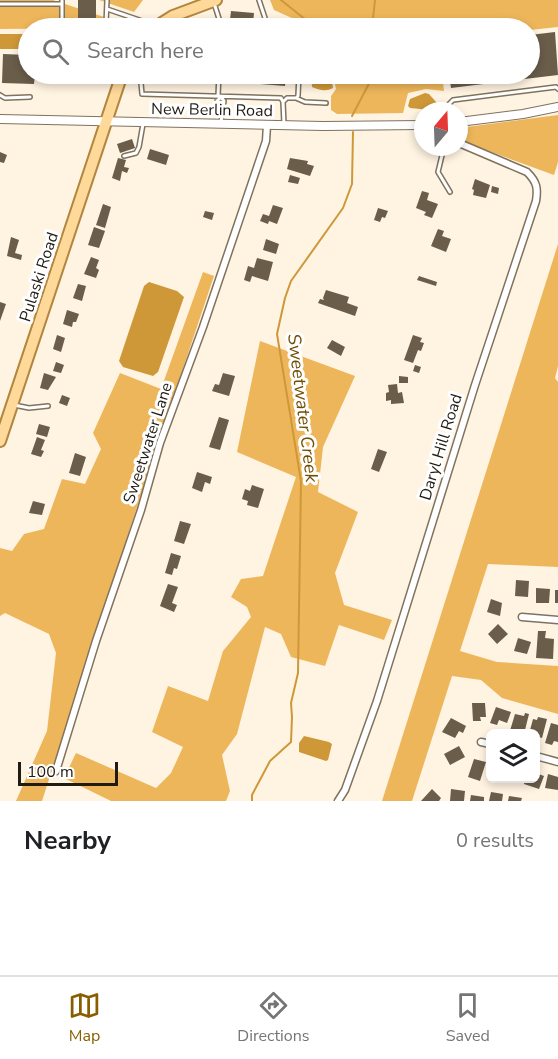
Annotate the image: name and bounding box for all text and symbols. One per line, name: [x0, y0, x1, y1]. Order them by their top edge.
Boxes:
search box: [18, 18, 540, 84]
icon: search: [39, 35, 72, 68]
text: Search here: [87, 36, 204, 66]
street label: New Berlin Road: [151, 98, 273, 122]
north arrow: [414, 102, 468, 156]
street label: Pulaski Road: [14, 229, 64, 325]
water label: Sweetwater Creek: [282, 332, 324, 485]
street label: Sweetwater Lane: [118, 380, 178, 506]
street label: Daryl Hill Road: [414, 391, 468, 503]
map controls: [486, 729, 540, 783]
button: layers: [486, 729, 540, 783]
scale bar: [18, 759, 118, 786]
text: 100 m: [27, 761, 74, 783]
text: Nearby: [24, 823, 111, 858]
text: 0 results: [456, 827, 534, 854]
tab: Map: [68, 989, 101, 1047]
tab: Directions: [237, 989, 309, 1047]
tab: Saved: [446, 989, 490, 1047]

